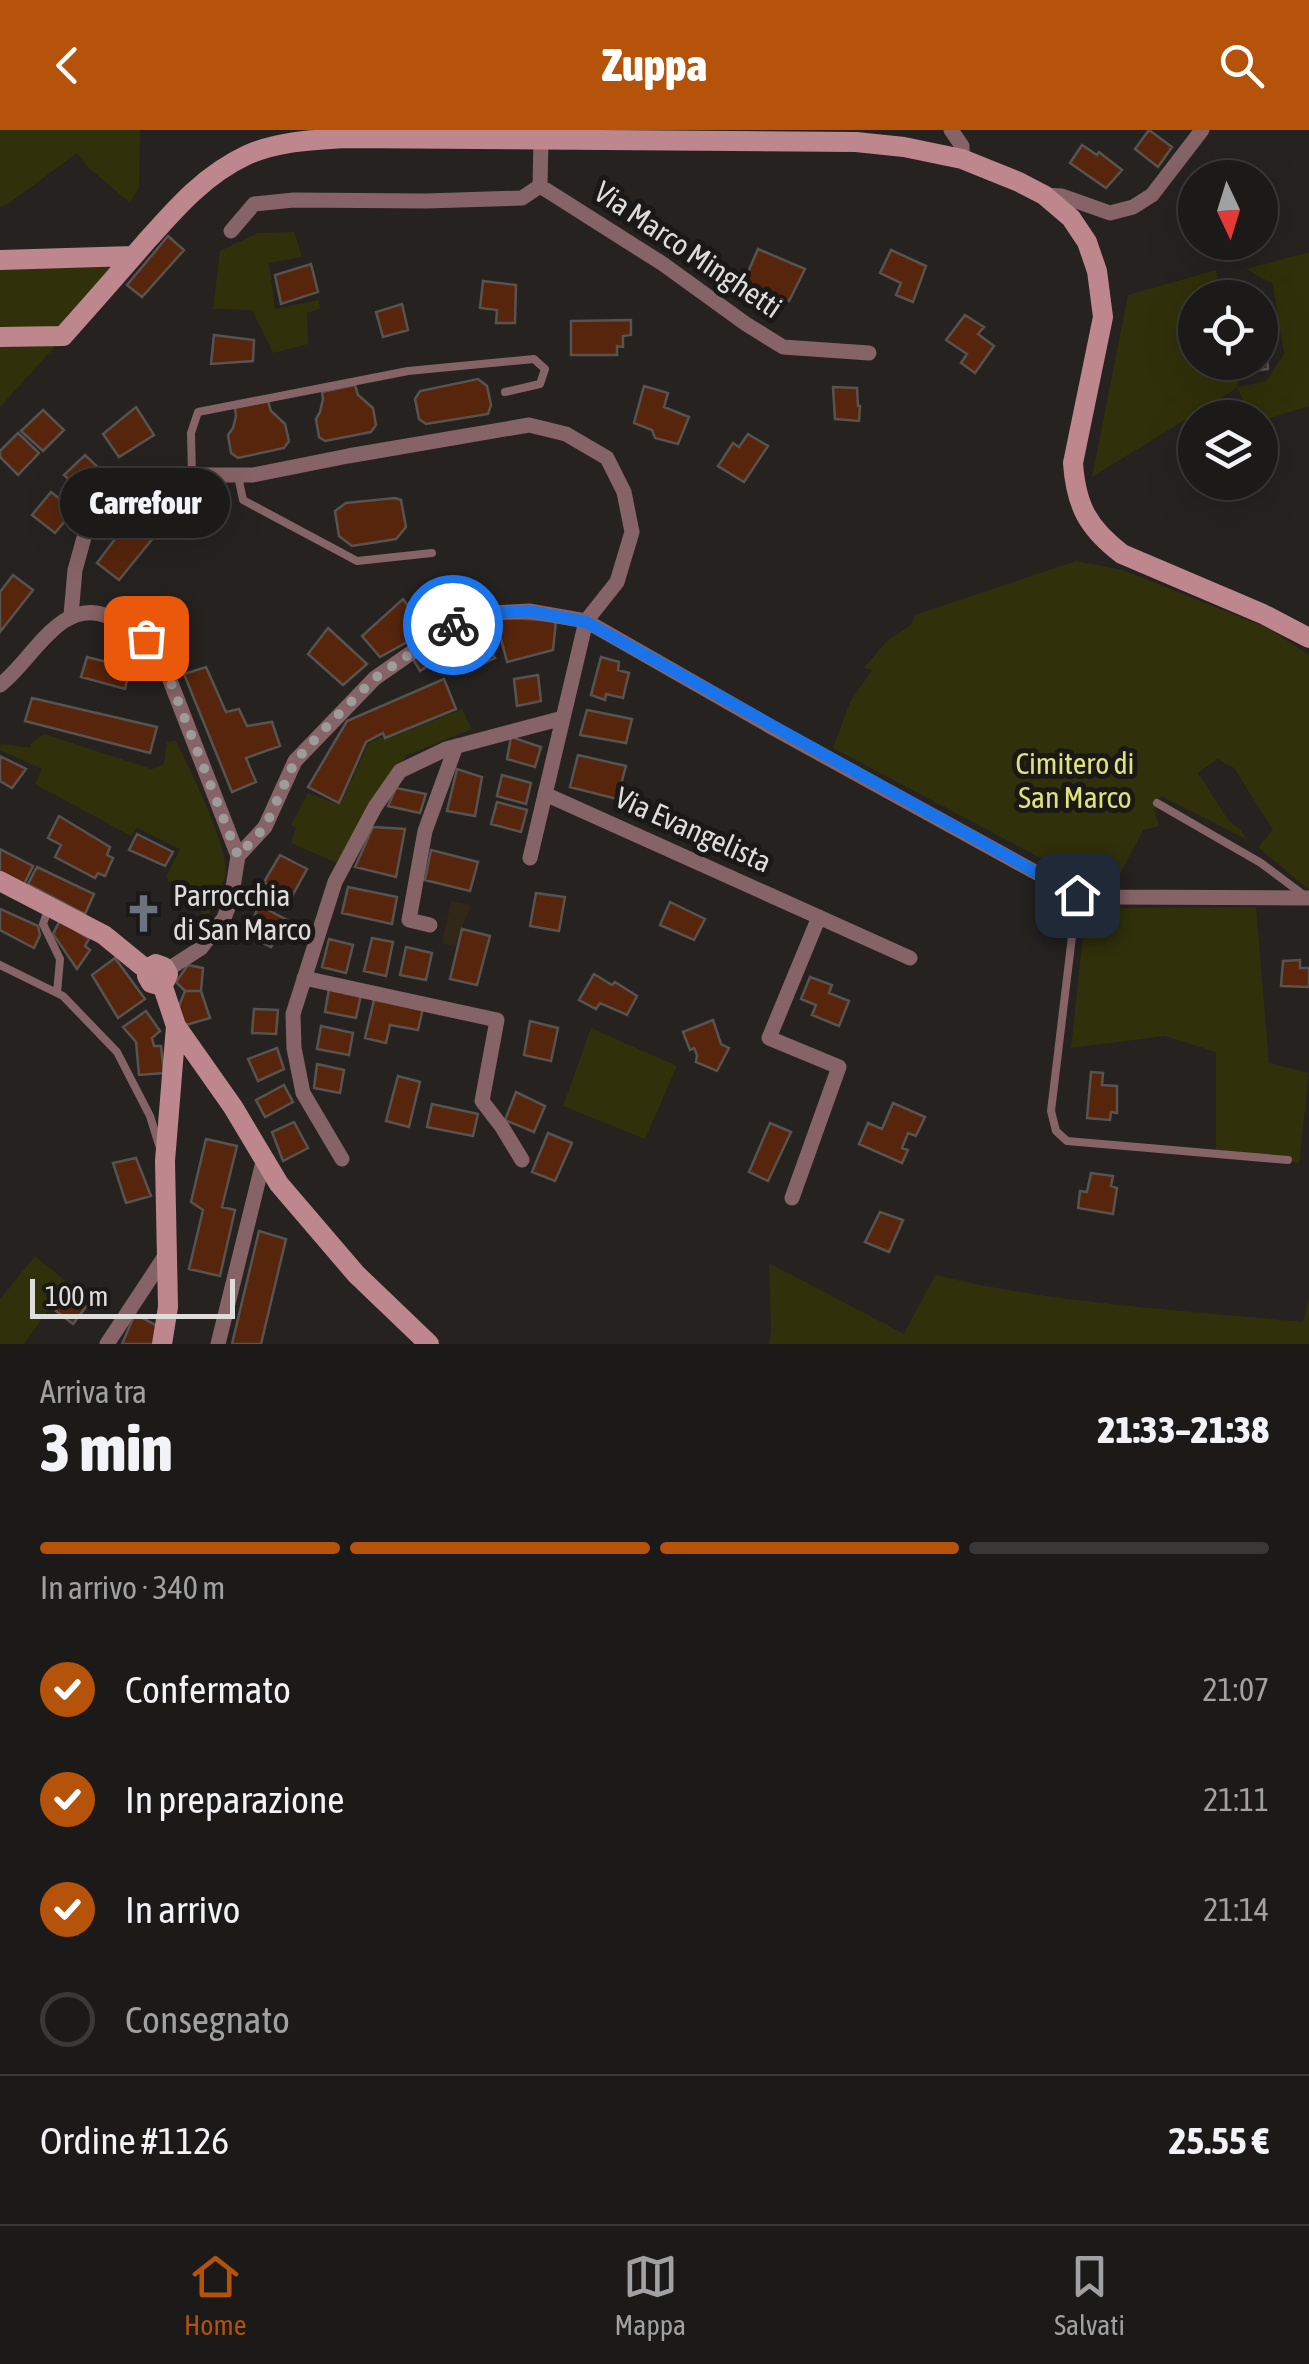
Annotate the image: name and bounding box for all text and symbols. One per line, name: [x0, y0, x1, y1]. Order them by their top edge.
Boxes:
icon: back: [40, 38, 95, 93]
icon: search: [1214, 38, 1269, 93]
text: Zuppa: [602, 39, 707, 91]
north arrow: [1178, 160, 1278, 260]
map controls: [1178, 160, 1278, 500]
street label: Via Marco Minghetti: [588, 174, 789, 324]
button: locate: [1178, 280, 1278, 380]
button: layers: [1178, 400, 1278, 500]
callout: Carrefour: [61, 468, 231, 538]
text: Carrefour: [89, 484, 201, 521]
courier: [403, 575, 503, 675]
pin: [104, 596, 189, 681]
icon: bike: [426, 598, 481, 653]
icon: bag: [119, 611, 174, 666]
park label: Cimitero di San Marco: [1015, 746, 1135, 814]
street label: Via Evangelista: [610, 780, 777, 879]
pin: [1035, 853, 1120, 938]
icon: home: [1050, 868, 1105, 923]
place label: Parrocchia di San Marco: [173, 878, 312, 946]
church icon: Parrocchia di San Marco: [122, 892, 164, 934]
scale bar: [30, 1274, 235, 1318]
text: 100 m: [45, 1280, 108, 1312]
text: Arriva tra: [40, 1373, 147, 1410]
text: 21:33–21:38: [1097, 1408, 1269, 1451]
text: 3 min: [40, 1410, 173, 1485]
text: In arrivo · 340 m: [40, 1569, 225, 1606]
icon: check: [40, 1662, 95, 1717]
text: Confermato: [125, 1668, 291, 1711]
text: 21:07: [1203, 1671, 1269, 1708]
icon: check: [40, 1772, 95, 1827]
text: In preparazione: [125, 1778, 345, 1821]
text: 21:11: [1203, 1781, 1269, 1818]
icon: check: [40, 1882, 95, 1937]
text: In arrivo: [125, 1888, 240, 1931]
text: 21:14: [1203, 1891, 1269, 1928]
text: Consegnato: [125, 1998, 290, 2041]
text: Ordine #1126: [40, 2119, 229, 2162]
text: 25.55 €: [1168, 2119, 1269, 2162]
tab: Home: [184, 2249, 246, 2341]
tab: Mappa: [615, 2249, 686, 2341]
tab: Salvati: [1054, 2249, 1125, 2341]

